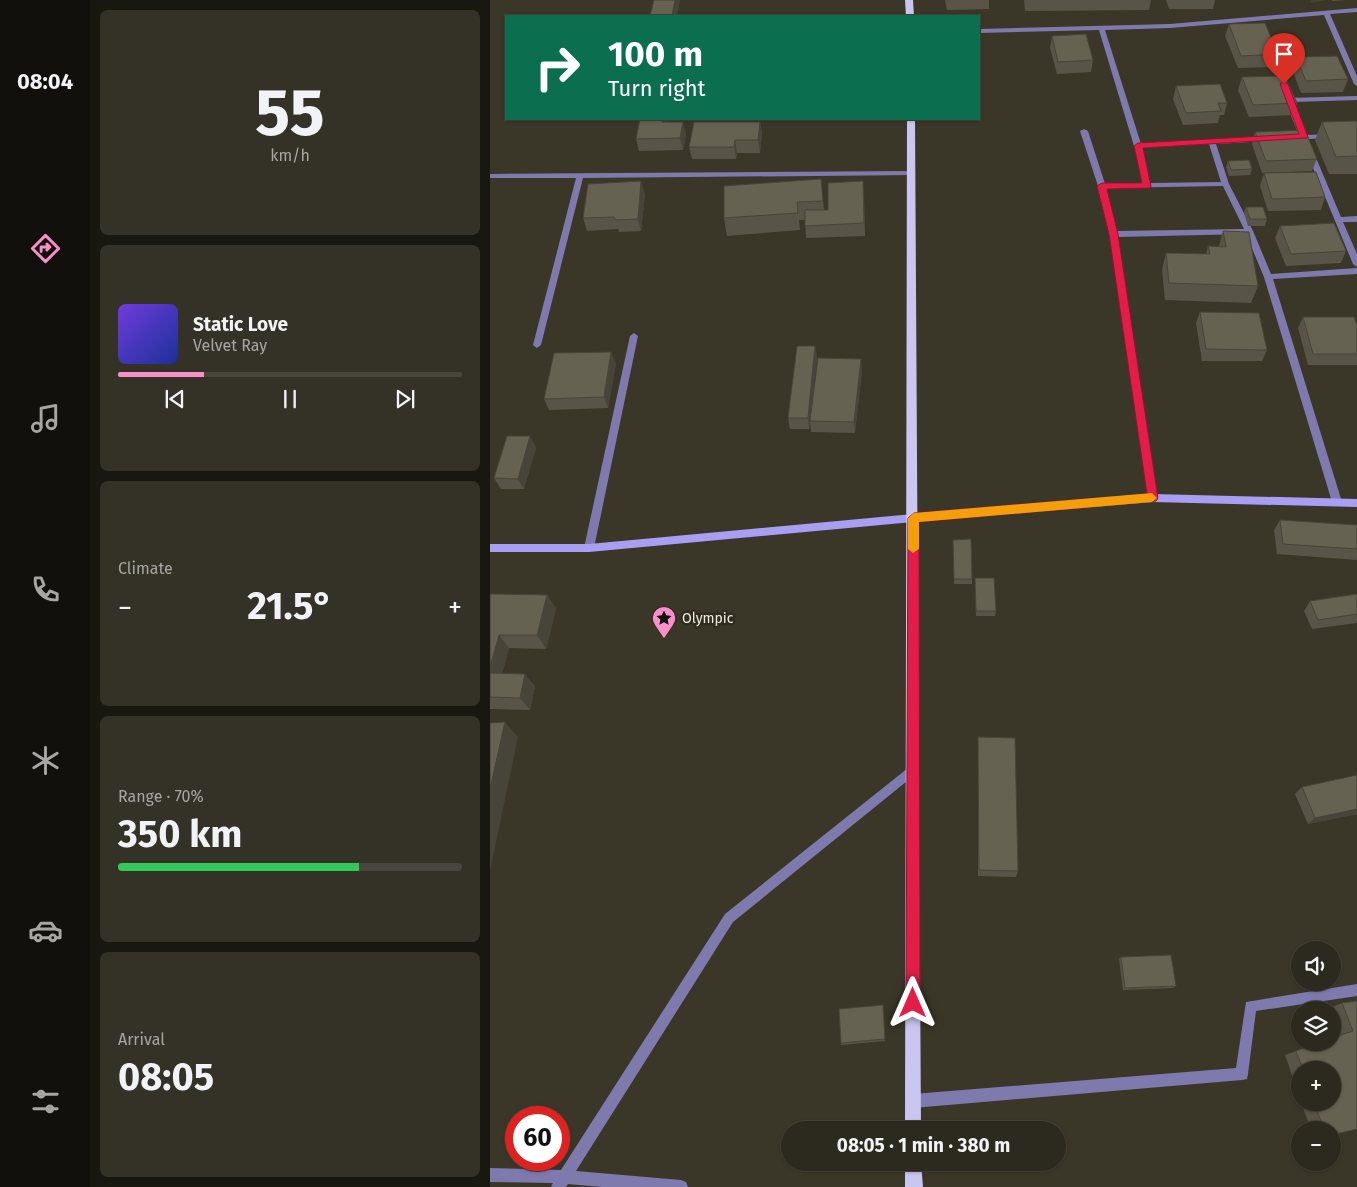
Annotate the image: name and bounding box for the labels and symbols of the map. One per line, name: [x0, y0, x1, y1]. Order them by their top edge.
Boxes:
pin: [1263, 33, 1305, 84]
place icon: Olympic: [651, 605, 677, 639]
place label: Olympic: [682, 610, 734, 627]
position arrow: [886, 976, 938, 1028]
speed limit sign: 60: [505, 1106, 570, 1171]

